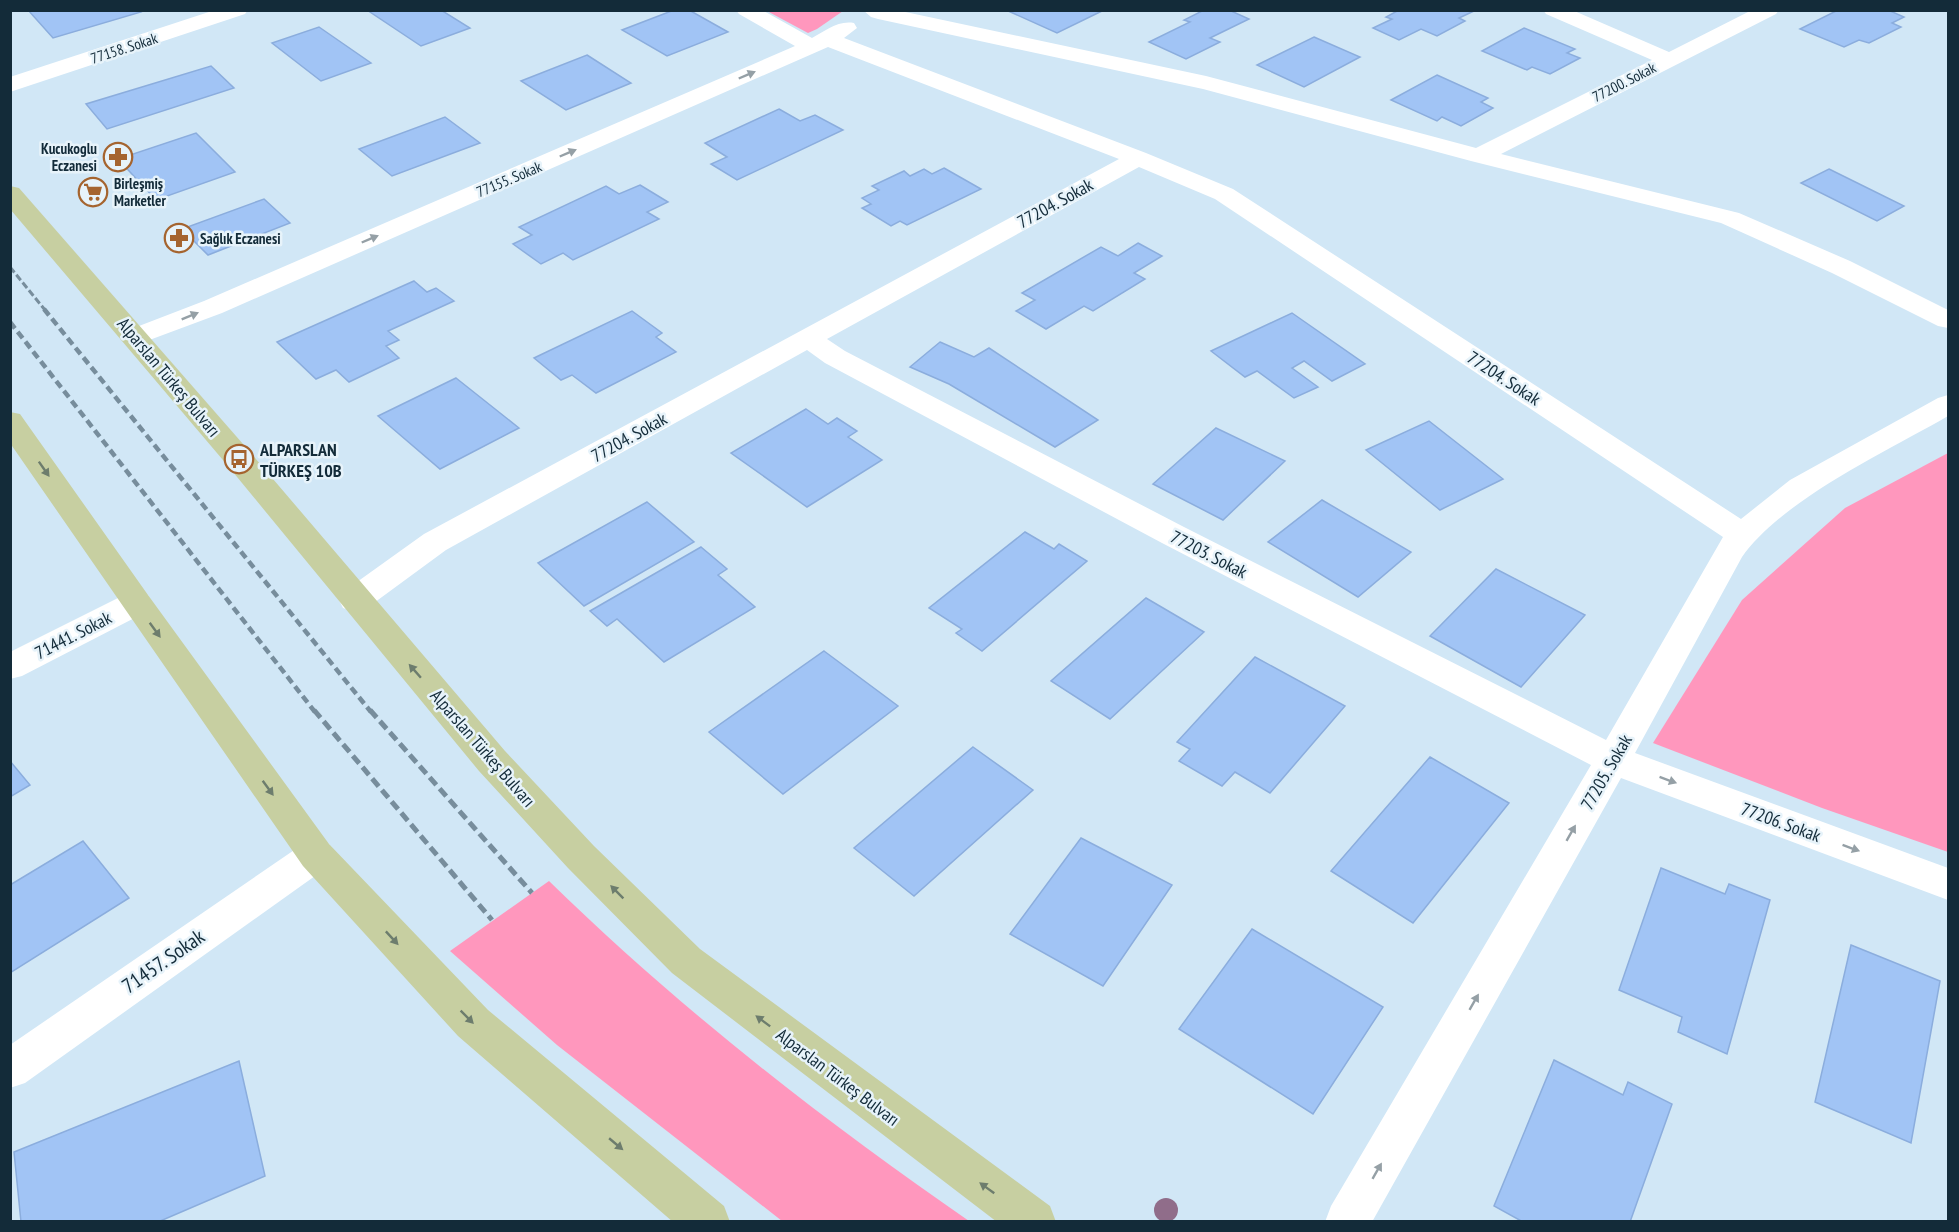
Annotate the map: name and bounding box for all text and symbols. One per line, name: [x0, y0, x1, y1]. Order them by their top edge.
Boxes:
street label: 77158. Sokak: [88, 28, 160, 68]
street label: 77200. Sokak: [1589, 58, 1659, 106]
one-way arrow: [738, 71, 755, 80]
place label: Kucukoglu Eczanesi: [41, 139, 97, 175]
pharmacy icon: Kucukoglu Eczanesi: [102, 141, 134, 173]
one-way arrow: [559, 148, 577, 158]
street label: 77155. Sokak: [473, 157, 545, 201]
street label: 77204. Sokak: [1013, 173, 1097, 233]
place label: Birleşmiş Marketler: [114, 174, 166, 210]
supermarket icon: Birleşmiş Marketler: [77, 176, 109, 208]
pharmacy icon: Sağlık Eczanesi: [163, 222, 195, 254]
place label: Sağlık Eczanesi: [200, 229, 281, 248]
one-way arrow: [361, 234, 379, 244]
one-way arrow: [182, 311, 200, 321]
street label: Alparslan Türkeş Bulvarı: [112, 313, 226, 441]
street label: 77204. Sokak: [1463, 346, 1545, 410]
street label: 77204. Sokak: [587, 407, 671, 467]
place label: ALPARSLAN TÜRKEŞ 10B: [259, 438, 342, 482]
bus stop icon: ALPARSLAN TÜRKEŞ 10B: [223, 443, 255, 475]
one-way arrow: [38, 461, 50, 477]
street label: 77203. Sokak: [1167, 525, 1251, 583]
street label: 71441. Sokak: [31, 606, 115, 664]
one-way arrow: [149, 621, 161, 637]
one-way arrow: [409, 664, 422, 679]
street label: Alparslan Türkeş Bulvarı: [426, 684, 540, 812]
street label: 77205. Sokak: [1575, 730, 1637, 814]
one-way arrow: [1659, 775, 1677, 785]
one-way arrow: [262, 780, 274, 796]
street label: 77206. Sokak: [1738, 797, 1824, 847]
one-way arrow: [1566, 824, 1576, 841]
one-way arrow: [1842, 843, 1860, 853]
one-way arrow: [610, 886, 624, 900]
street label: 71457. Sokak: [116, 923, 210, 999]
one-way arrow: [385, 931, 399, 946]
one-way arrow: [1468, 994, 1479, 1010]
one-way arrow: [460, 1010, 474, 1024]
one-way arrow: [755, 1015, 770, 1027]
street label: Alparslan Türkeş Bulvarı: [772, 1023, 904, 1131]
one-way arrow: [608, 1137, 623, 1150]
one-way arrow: [1371, 1163, 1382, 1179]
one-way arrow: [979, 1182, 994, 1194]

